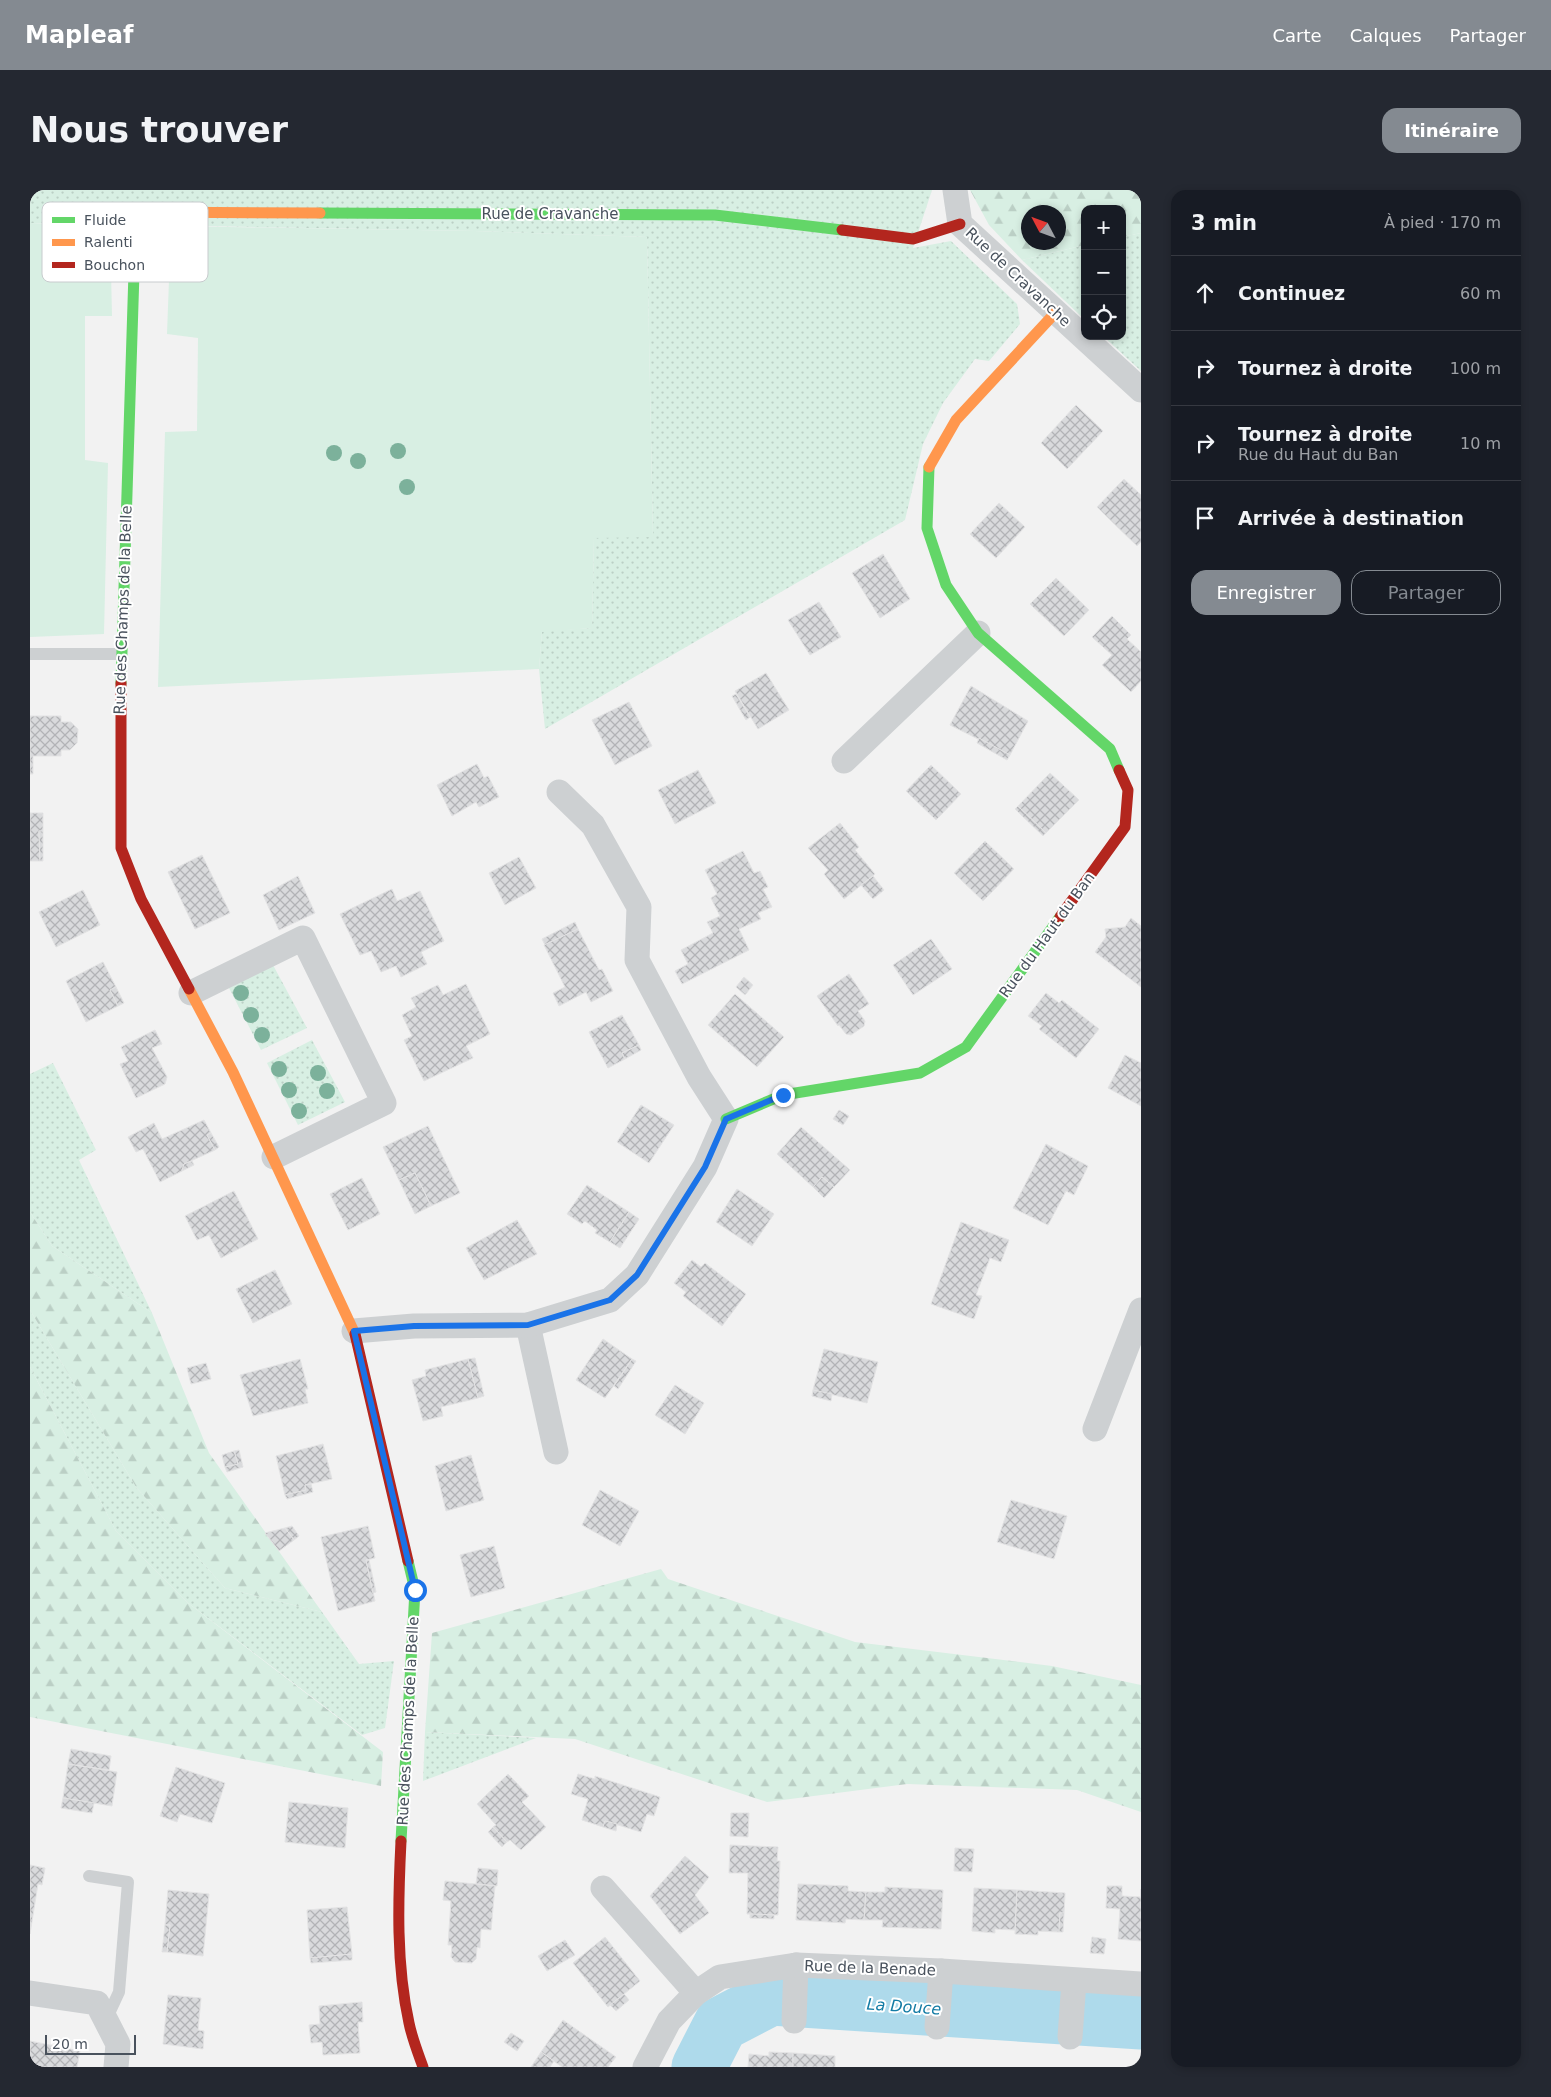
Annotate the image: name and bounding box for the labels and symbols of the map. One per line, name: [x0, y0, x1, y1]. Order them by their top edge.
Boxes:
legend: [42, 202, 208, 282]
street label: Rue de Cravanche: [481, 205, 619, 223]
north arrow: [1021, 205, 1066, 250]
text: Fluide: [84, 212, 126, 228]
street label: Rue de Cravanche: [962, 224, 1074, 330]
text: Ralenti: [84, 234, 133, 250]
text: Bouchon: [84, 257, 145, 273]
street label: Rue des Champs de la Belle: [110, 505, 136, 715]
street label: Rue du Haut du Ban: [995, 869, 1099, 1001]
route end: [772, 1084, 795, 1107]
route start: [404, 1579, 427, 1602]
street label: Rue des Champs de la Belle: [394, 1616, 422, 1826]
street label: Rue de la Benade: [804, 1957, 936, 1979]
water label: La Douce: [866, 1994, 942, 2019]
scale bar: [45, 2032, 136, 2055]

